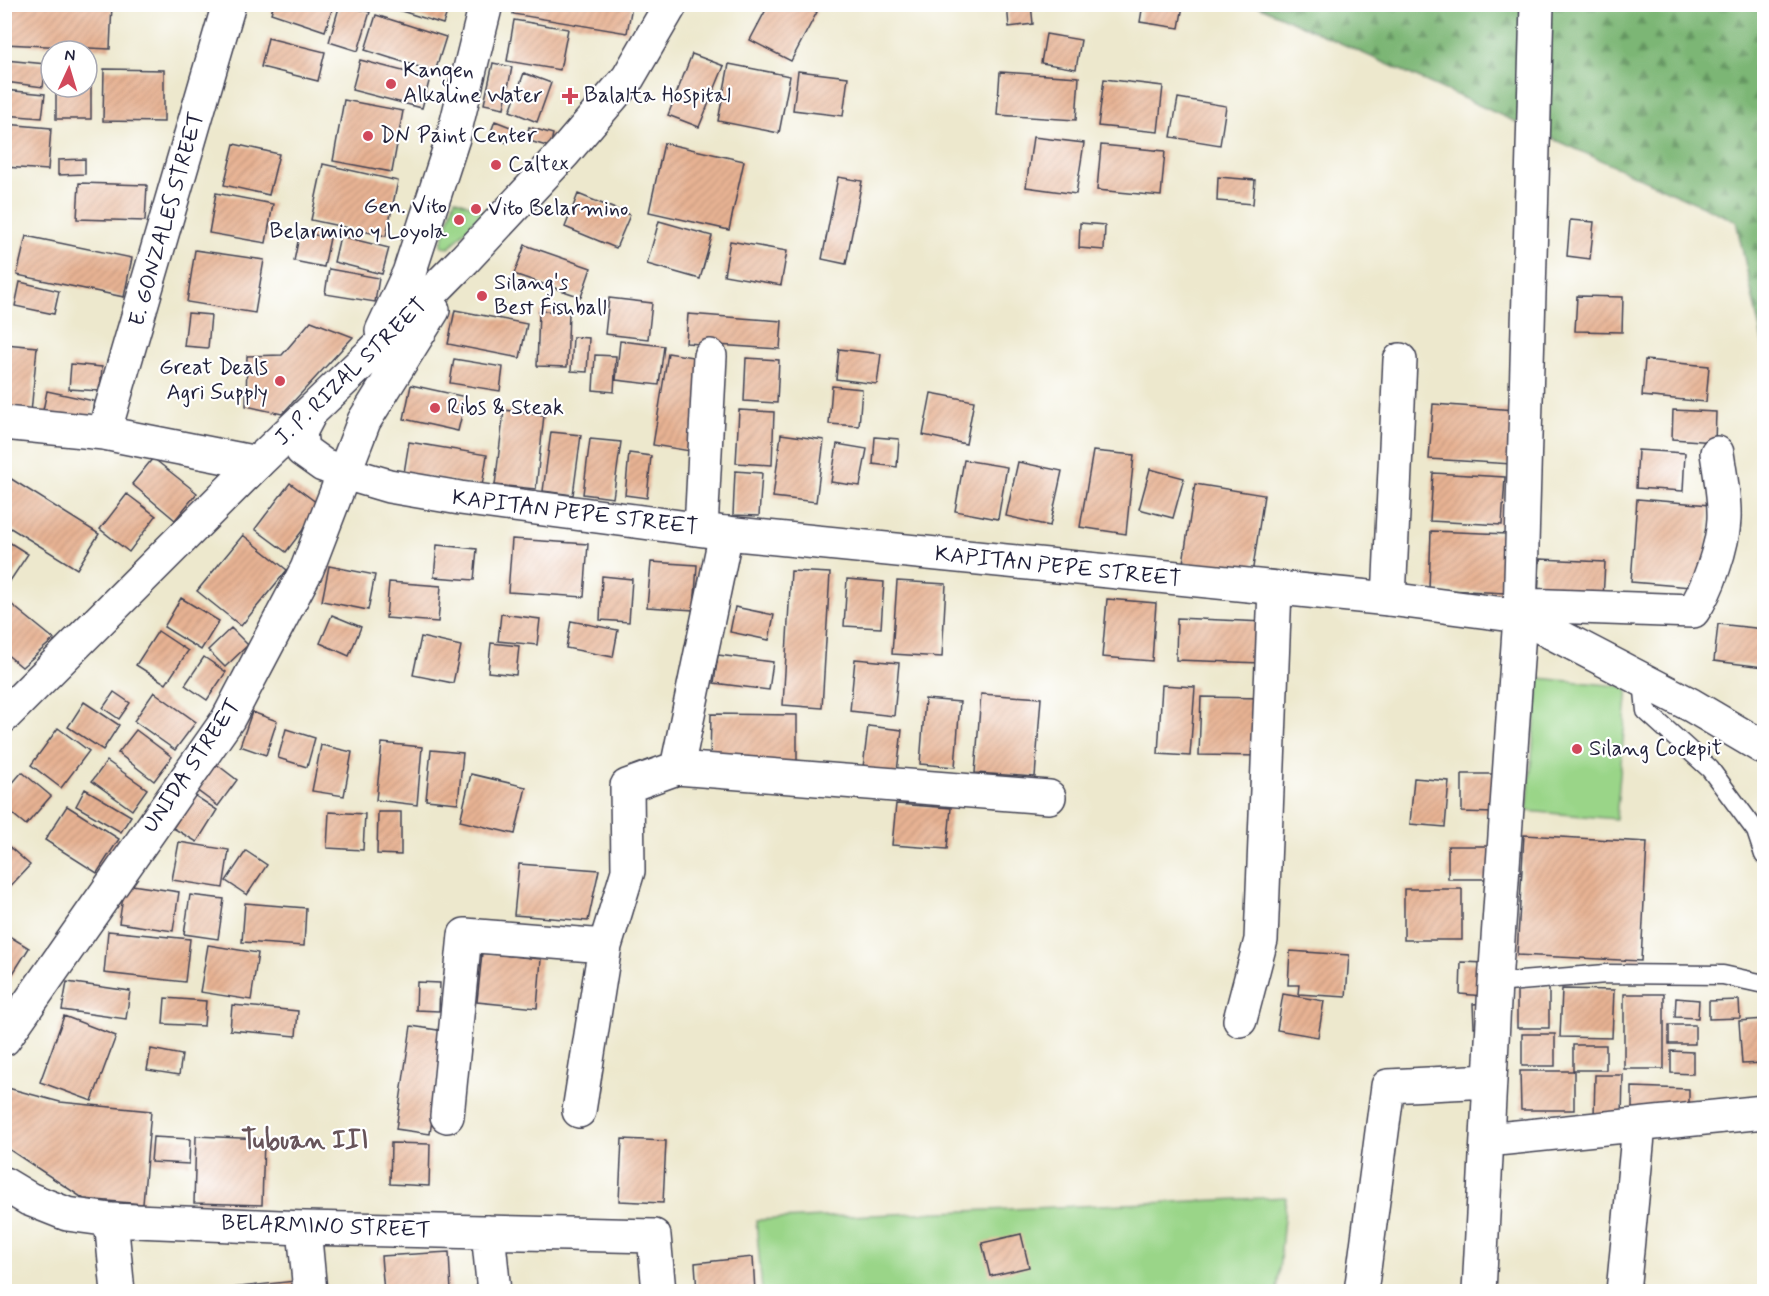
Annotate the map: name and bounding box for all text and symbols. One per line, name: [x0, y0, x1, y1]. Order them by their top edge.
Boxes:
north arrow: [39, 39, 99, 99]
text: N: [64, 45, 76, 66]
place label: Kangen Alkaline Water: [403, 57, 543, 110]
marker: Kangen Alkaline Water: [384, 77, 398, 91]
place label: Balalta Hospital: [584, 82, 731, 110]
marker: Balalta Hospital: [561, 87, 579, 105]
street label: E. GONZALES STREET: [123, 109, 211, 329]
place label: DN Paint Center: [380, 122, 538, 150]
marker: DN Paint Center: [361, 129, 375, 143]
place label: Caltex: [508, 151, 569, 179]
marker: Caltex: [489, 158, 503, 172]
place label: Gen. Vito Belarmino y Loyola: [269, 193, 448, 246]
place label: Vito Belarmino: [488, 195, 629, 223]
marker: Vito Belarmino: [469, 202, 483, 216]
marker: Gen. Vito Belarmino y Loyola: [452, 213, 466, 227]
place label: Silang's Best Fishball: [494, 269, 607, 322]
marker: Silang's Best Fishball: [475, 289, 489, 303]
street label: J. P. RIZAL STREET: [269, 292, 433, 452]
place label: Great Deals Agri Supply: [159, 354, 268, 408]
marker: Great Deals Agri Supply: [273, 374, 287, 388]
place label: Ribs & Steak: [447, 394, 564, 422]
marker: Ribs & Steak: [428, 401, 442, 415]
street label: KAPITAN PEPE STREET: [450, 484, 700, 542]
street label: KAPITAN PEPE STREET: [933, 540, 1183, 594]
street label: UNIDA STREET: [137, 693, 247, 839]
place label: Silang Cockpit: [1589, 735, 1722, 764]
marker: Silang Cockpit: [1570, 742, 1584, 756]
district label: Tubuan III: [241, 1124, 369, 1158]
street label: BELARMINO STREET: [221, 1209, 431, 1245]

